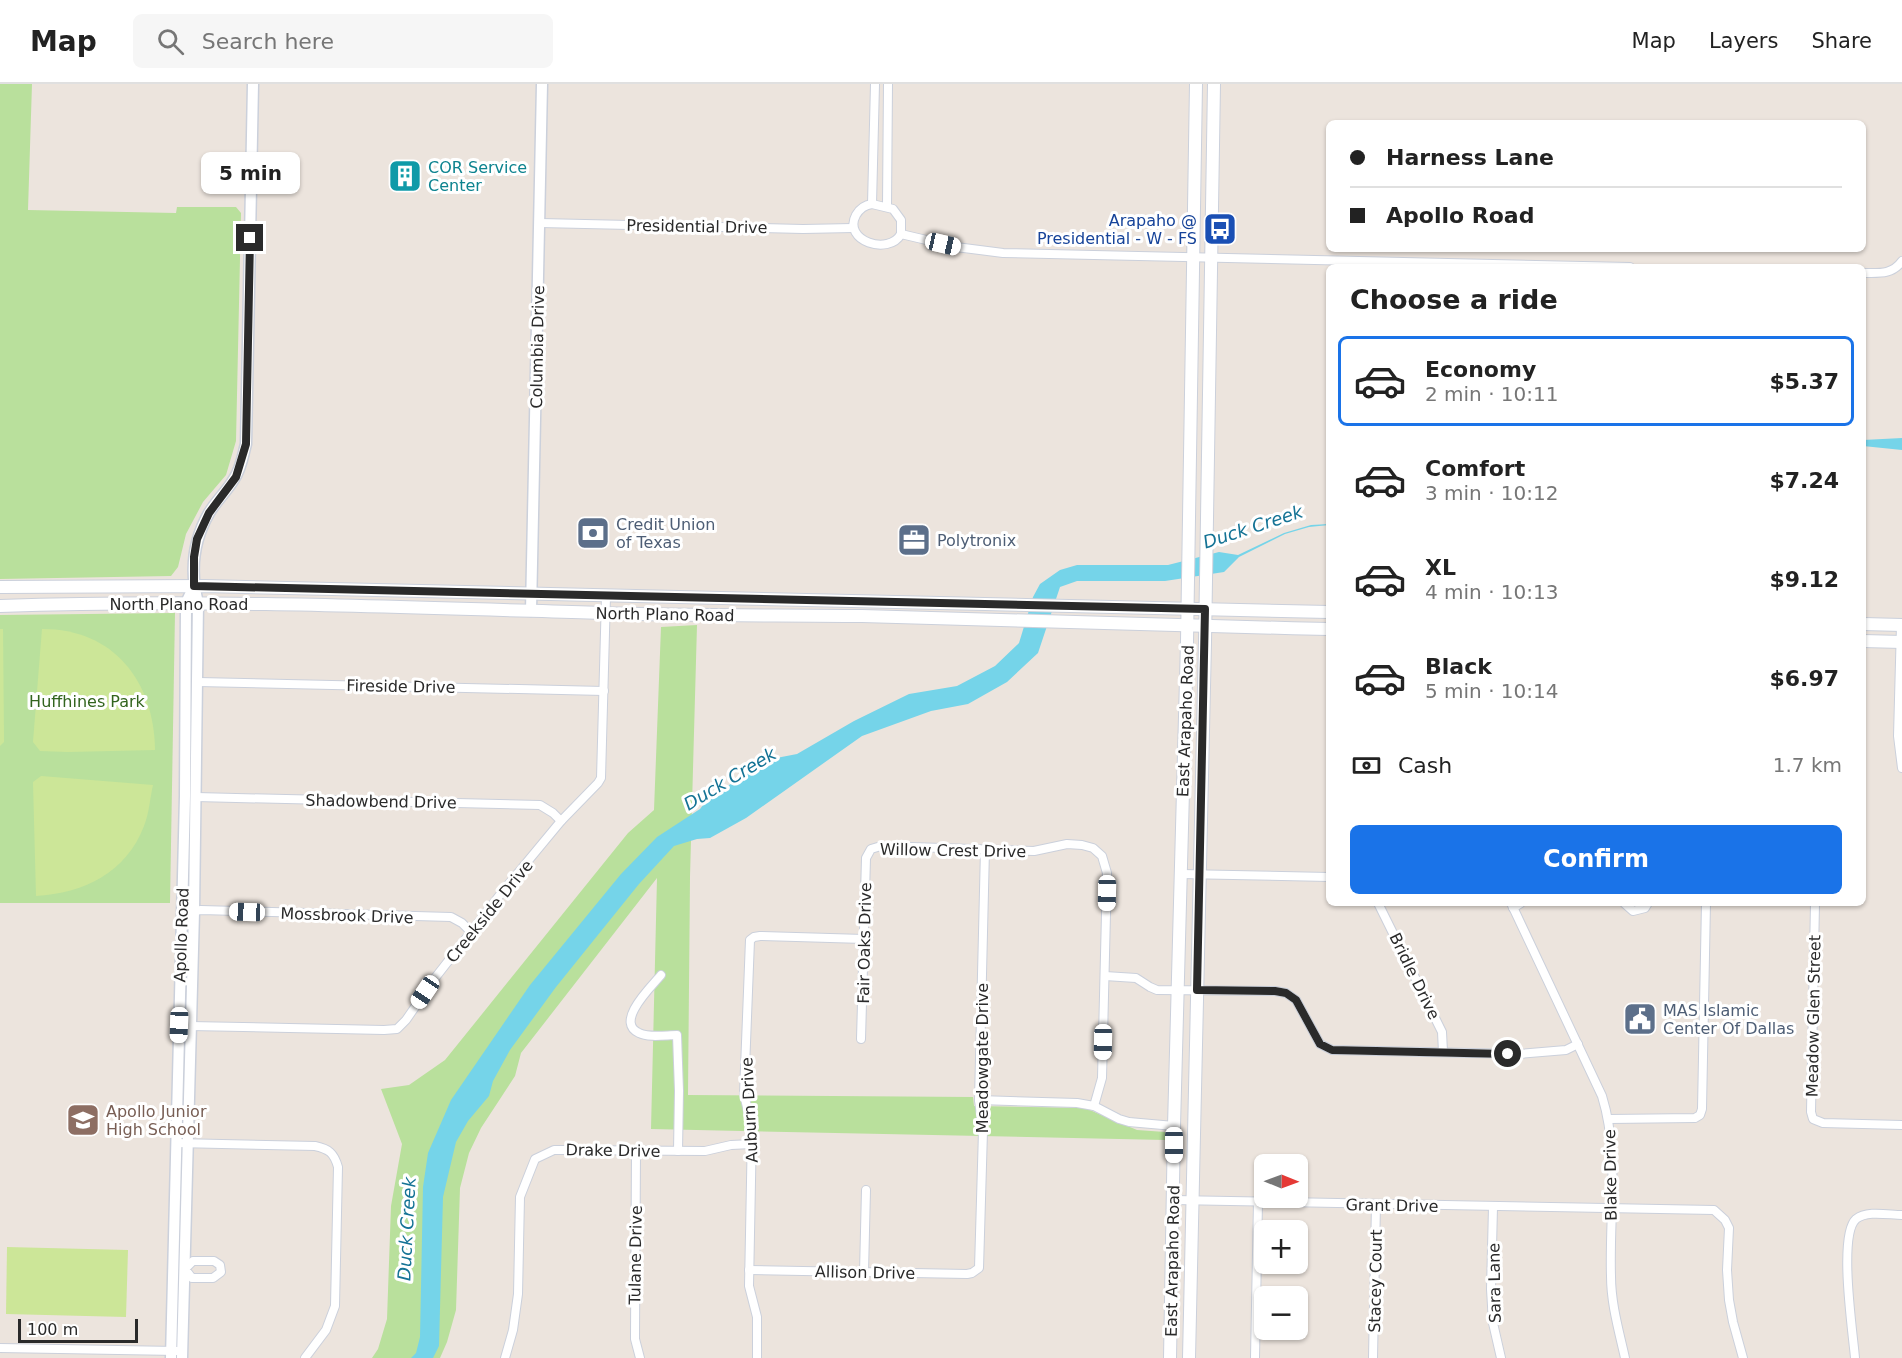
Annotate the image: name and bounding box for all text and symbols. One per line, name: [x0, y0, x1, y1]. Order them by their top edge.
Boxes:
search box: [133, 14, 553, 68]
text: Map: [30, 25, 97, 58]
icon: search: [154, 25, 187, 58]
text: Search here: [202, 29, 334, 54]
text: Map: [1632, 29, 1676, 53]
text: Layers: [1709, 29, 1778, 53]
text: Share: [1811, 29, 1872, 53]
text: Harness Lane: [1386, 145, 1554, 170]
callout: 5 min: [200, 151, 300, 193]
building icon: COR Service Center: [387, 158, 423, 194]
place label: COR Service Center: [428, 158, 527, 195]
text: 5 min: [219, 161, 282, 185]
text: Apollo Road: [1386, 203, 1534, 228]
place label: Arapaho @ Presidential - W - FS: [1037, 211, 1197, 248]
bus stop icon: Arapaho @ Presidential - W - FS: [1202, 211, 1238, 247]
street label: Presidential Drive: [626, 216, 768, 237]
route end: [236, 224, 263, 251]
car: [923, 231, 963, 257]
text: Choose a ride: [1350, 284, 1558, 315]
street label: Columbia Drive: [527, 285, 548, 409]
icon: car: [1353, 354, 1407, 408]
text: Economy: [1425, 357, 1536, 382]
text: $5.37: [1769, 369, 1839, 394]
text: 2 min · 10:11: [1425, 382, 1559, 406]
icon: car: [1353, 453, 1407, 507]
text: Comfort: [1425, 456, 1525, 481]
text: $7.24: [1769, 468, 1839, 493]
text: 3 min · 10:12: [1425, 481, 1559, 505]
water label: Duck Creek: [1200, 500, 1307, 553]
bank icon: Credit Union of Texas: [575, 515, 611, 551]
place label: Credit Union of Texas: [616, 515, 715, 552]
office icon: Polytronix: [896, 522, 932, 558]
place label: Polytronix: [937, 531, 1016, 550]
icon: car: [1353, 552, 1407, 606]
text: XL: [1425, 555, 1456, 580]
text: $9.12: [1769, 567, 1839, 592]
text: 4 min · 10:13: [1425, 580, 1559, 604]
street label: North Plano Road: [110, 595, 248, 614]
street label: North Plano Road: [595, 604, 735, 625]
street label: East Arapaho Road: [1173, 645, 1198, 797]
icon: car: [1353, 651, 1407, 705]
text: Black: [1425, 654, 1492, 679]
text: $6.97: [1769, 666, 1839, 691]
street label: Fireside Drive: [346, 676, 456, 697]
text: 5 min · 10:14: [1425, 679, 1559, 703]
park label: Huffhines Park: [29, 692, 146, 711]
water label: Duck Creek: [680, 742, 781, 814]
icon: cash: [1350, 749, 1383, 782]
text: Cash: [1398, 753, 1452, 778]
text: 1.7 km: [1773, 753, 1842, 777]
street label: Shadowbend Drive: [305, 791, 457, 812]
button: Confirm: [1350, 825, 1842, 894]
street label: Willow Crest Drive: [880, 840, 1026, 861]
street label: Creekside Drive: [442, 856, 537, 967]
car: [1098, 875, 1116, 911]
street label: Fair Oaks Drive: [854, 882, 875, 1004]
street label: Apollo Road: [170, 887, 193, 983]
car: [229, 902, 265, 922]
street label: Mossbrook Drive: [280, 904, 414, 927]
street label: Bridle Drive: [1385, 930, 1444, 1023]
street label: Meadow Glen Street: [1803, 935, 1824, 1097]
car: [407, 972, 443, 1012]
street label: Meadowgate Drive: [973, 983, 992, 1133]
public building icon: MAS Islamic Center Of Dallas: [1622, 1001, 1658, 1037]
place label: MAS Islamic Center Of Dallas: [1663, 1001, 1794, 1038]
car: [169, 1007, 189, 1043]
car: [1094, 1024, 1112, 1060]
route start: [1494, 1040, 1521, 1067]
street label: Auburn Drive: [737, 1057, 762, 1163]
school or university icon: Apollo Junior High School: [65, 1102, 101, 1138]
place label: Apollo Junior High School: [106, 1102, 207, 1139]
car: [1165, 1127, 1183, 1163]
street label: Blake Drive: [1600, 1129, 1621, 1221]
street label: Drake Drive: [565, 1140, 661, 1161]
north arrow: [1254, 1154, 1308, 1208]
map controls: [1254, 1154, 1308, 1340]
water label: Duck Creek: [393, 1175, 420, 1281]
street label: East Arapaho Road: [1162, 1185, 1183, 1337]
street label: Grant Drive: [1345, 1195, 1439, 1216]
street label: Tulane Drive: [625, 1205, 646, 1306]
button: +: [1254, 1220, 1308, 1274]
street label: Stacey Court: [1365, 1229, 1386, 1333]
street label: Sara Lane: [1484, 1243, 1505, 1323]
street label: Allison Drive: [815, 1262, 915, 1283]
button: −: [1254, 1286, 1308, 1340]
scale bar: [18, 1316, 138, 1344]
text: 100 m: [27, 1320, 78, 1339]

